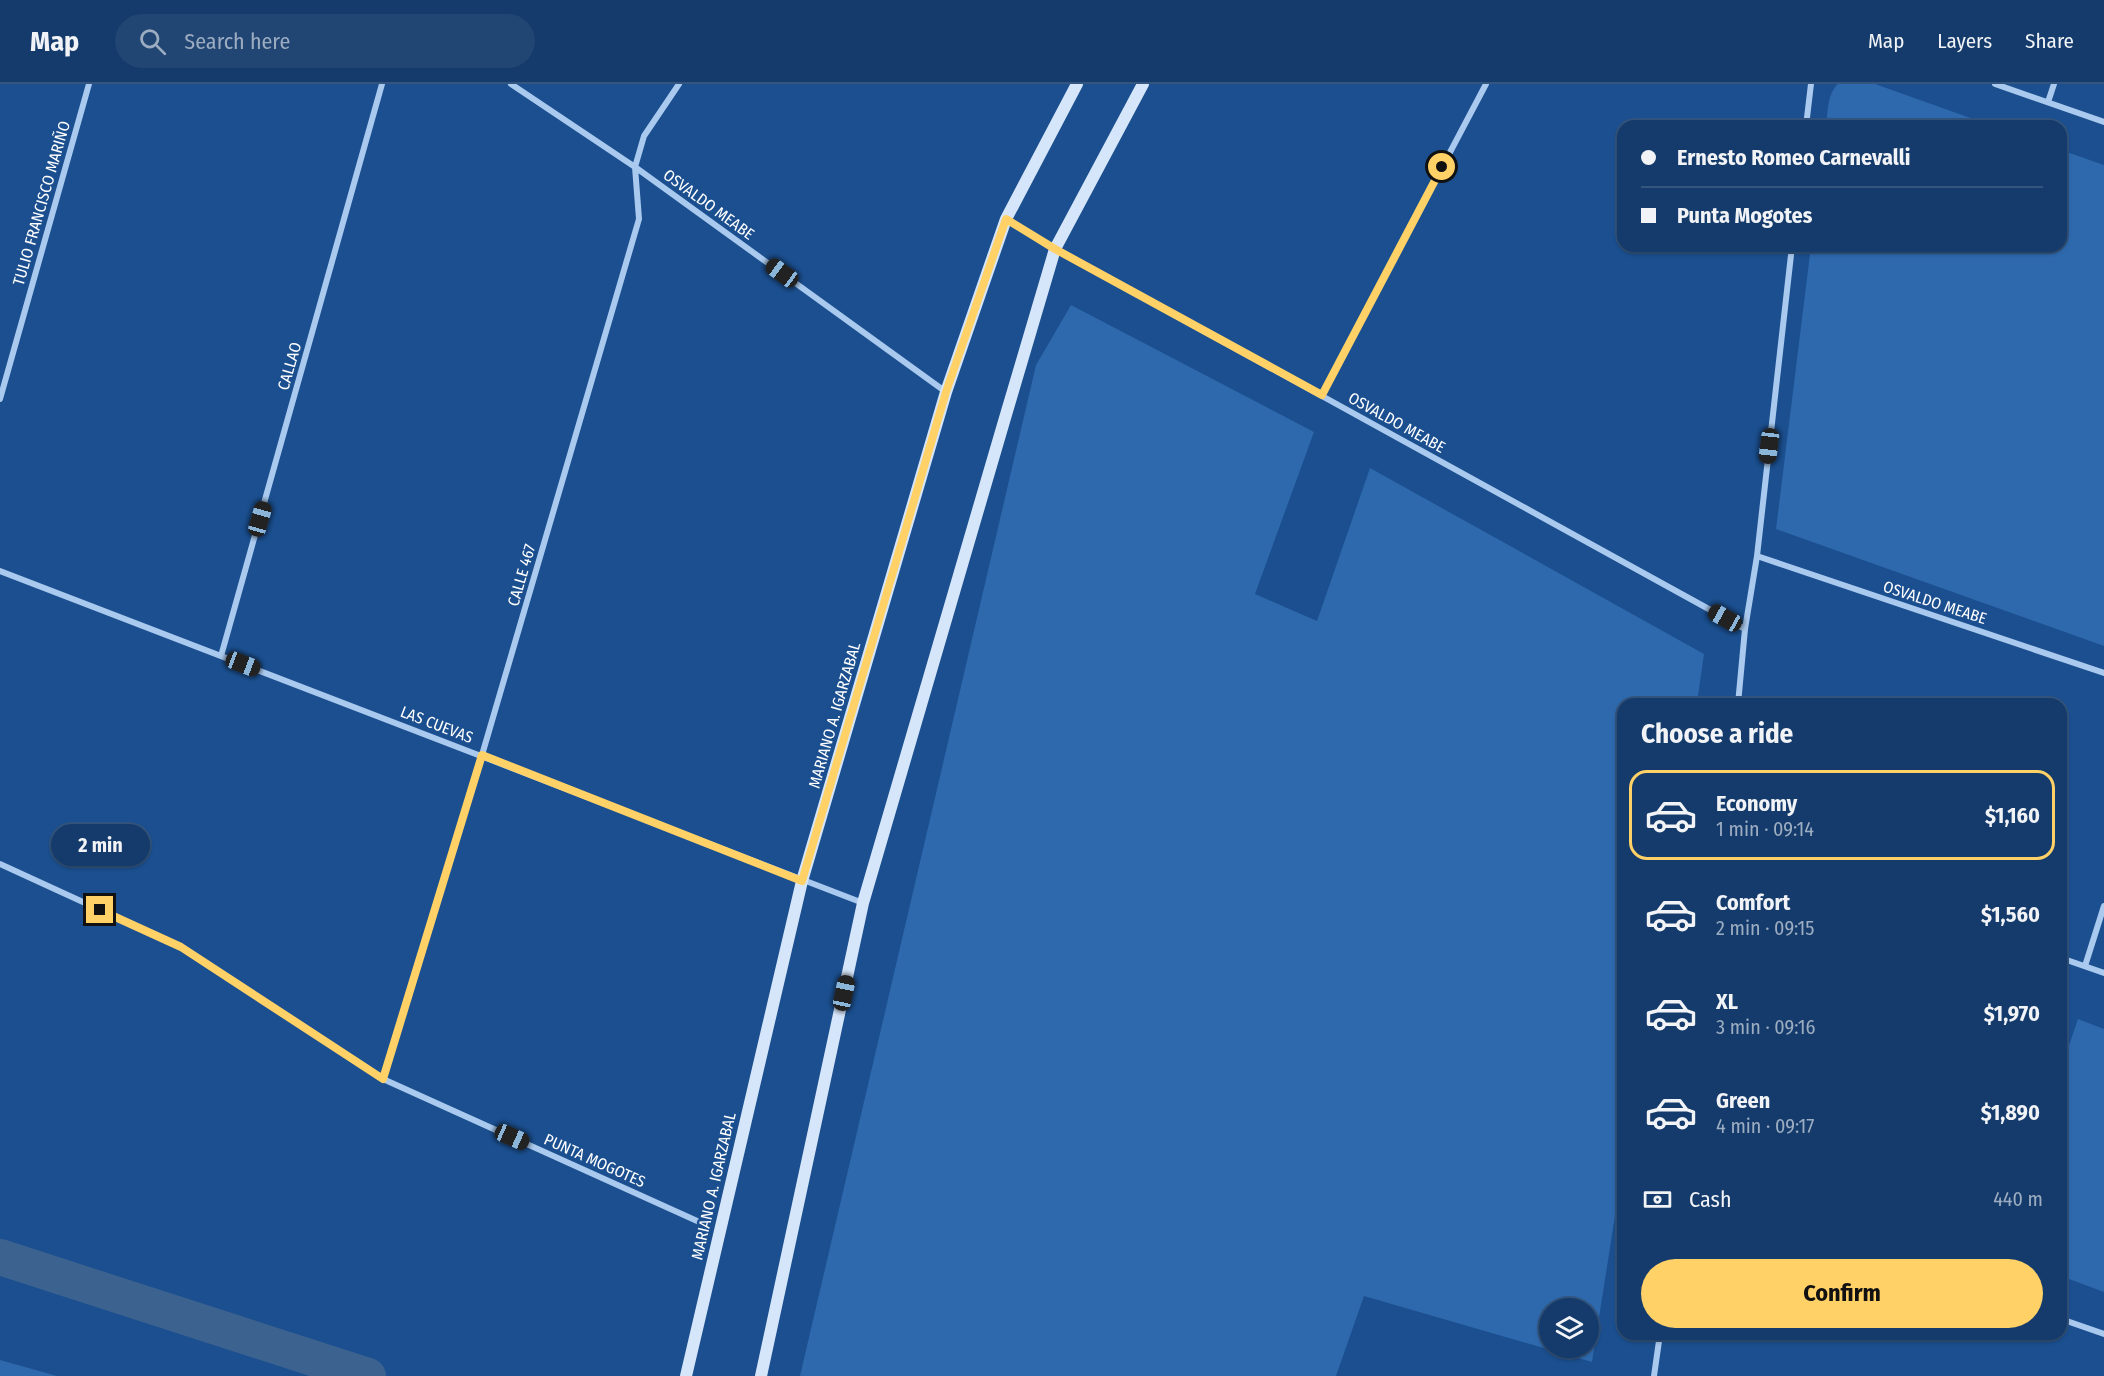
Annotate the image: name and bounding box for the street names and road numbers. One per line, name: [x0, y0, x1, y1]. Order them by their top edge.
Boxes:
street label: TULIO FRANCISCO MARIÑO: [9, 119, 74, 288]
street label: OSVALDO MEABE: [660, 165, 758, 244]
street label: CALLAO: [274, 340, 305, 392]
street label: OSVALDO MEABE: [1345, 388, 1448, 457]
street label: CALLE 467: [504, 541, 540, 608]
street label: OSVALDO MEABE: [1881, 577, 1989, 628]
street label: MARIANO A. IGARZABAL: [805, 640, 864, 790]
street label: LAS CUEVAS: [398, 702, 476, 747]
street label: MARIANO A. IGARZABAL: [687, 1111, 740, 1262]
street label: PUNTA MOGOTES: [541, 1130, 648, 1191]

